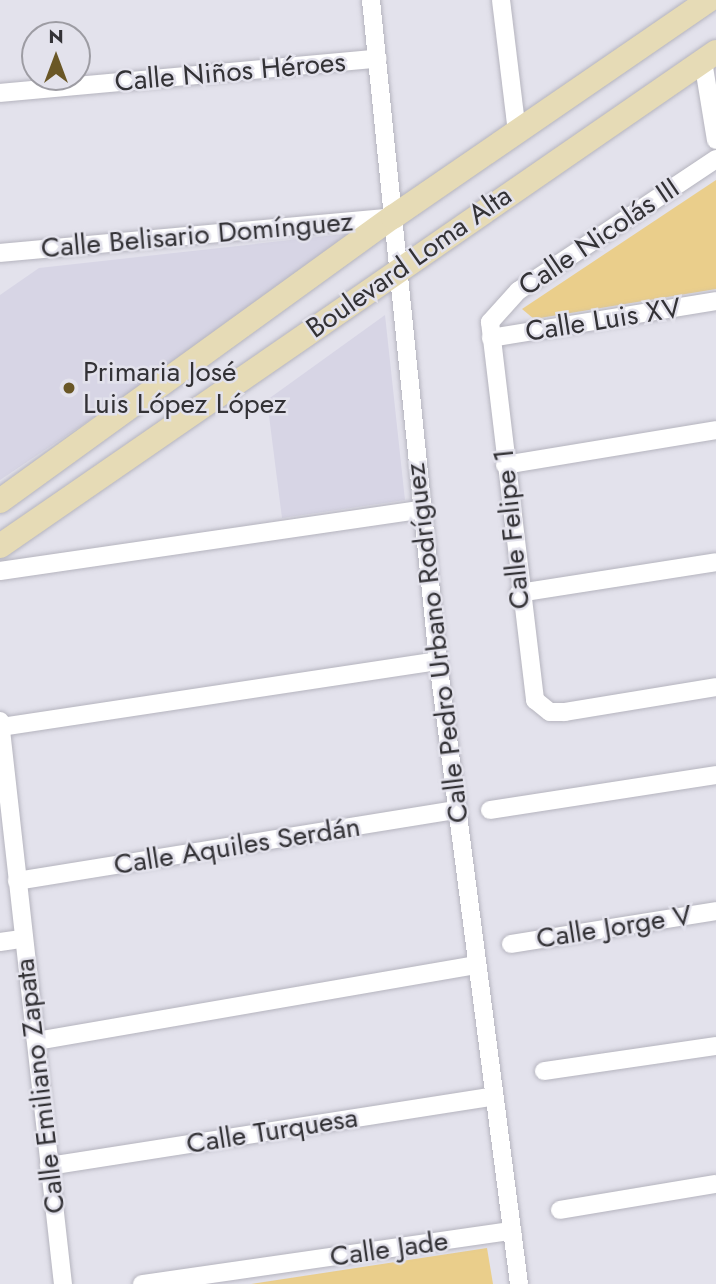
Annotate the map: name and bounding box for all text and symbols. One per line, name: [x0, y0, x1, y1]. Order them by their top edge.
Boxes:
north arrow: [21, 21, 91, 91]
text: N: [48, 23, 64, 50]
street label: Calle Niños Héroes: [113, 45, 347, 99]
street label: Calle Nicolás III: [512, 171, 686, 303]
street label: Boulevard Loma Alta: [300, 179, 518, 345]
street label: Calle Belisario Domínguez: [40, 205, 354, 265]
street label: Calle Luis XV: [523, 291, 683, 349]
place label: Primaria José Luis López López: [83, 355, 287, 421]
marker: Primaria José Luis López López: [61, 380, 77, 396]
street label: Calle Felipe 1: [487, 447, 537, 611]
street label: Calle Pedro Urbano Rodríguez: [398, 461, 476, 825]
street label: Calle Aquiles Serdán: [111, 810, 363, 882]
street label: Calle Jorge V: [534, 898, 694, 956]
street label: Calle Emiliano Zapata: [8, 957, 72, 1215]
street label: Calle Turquesa: [184, 1101, 360, 1161]
street label: Calle Jade: [328, 1224, 450, 1274]

